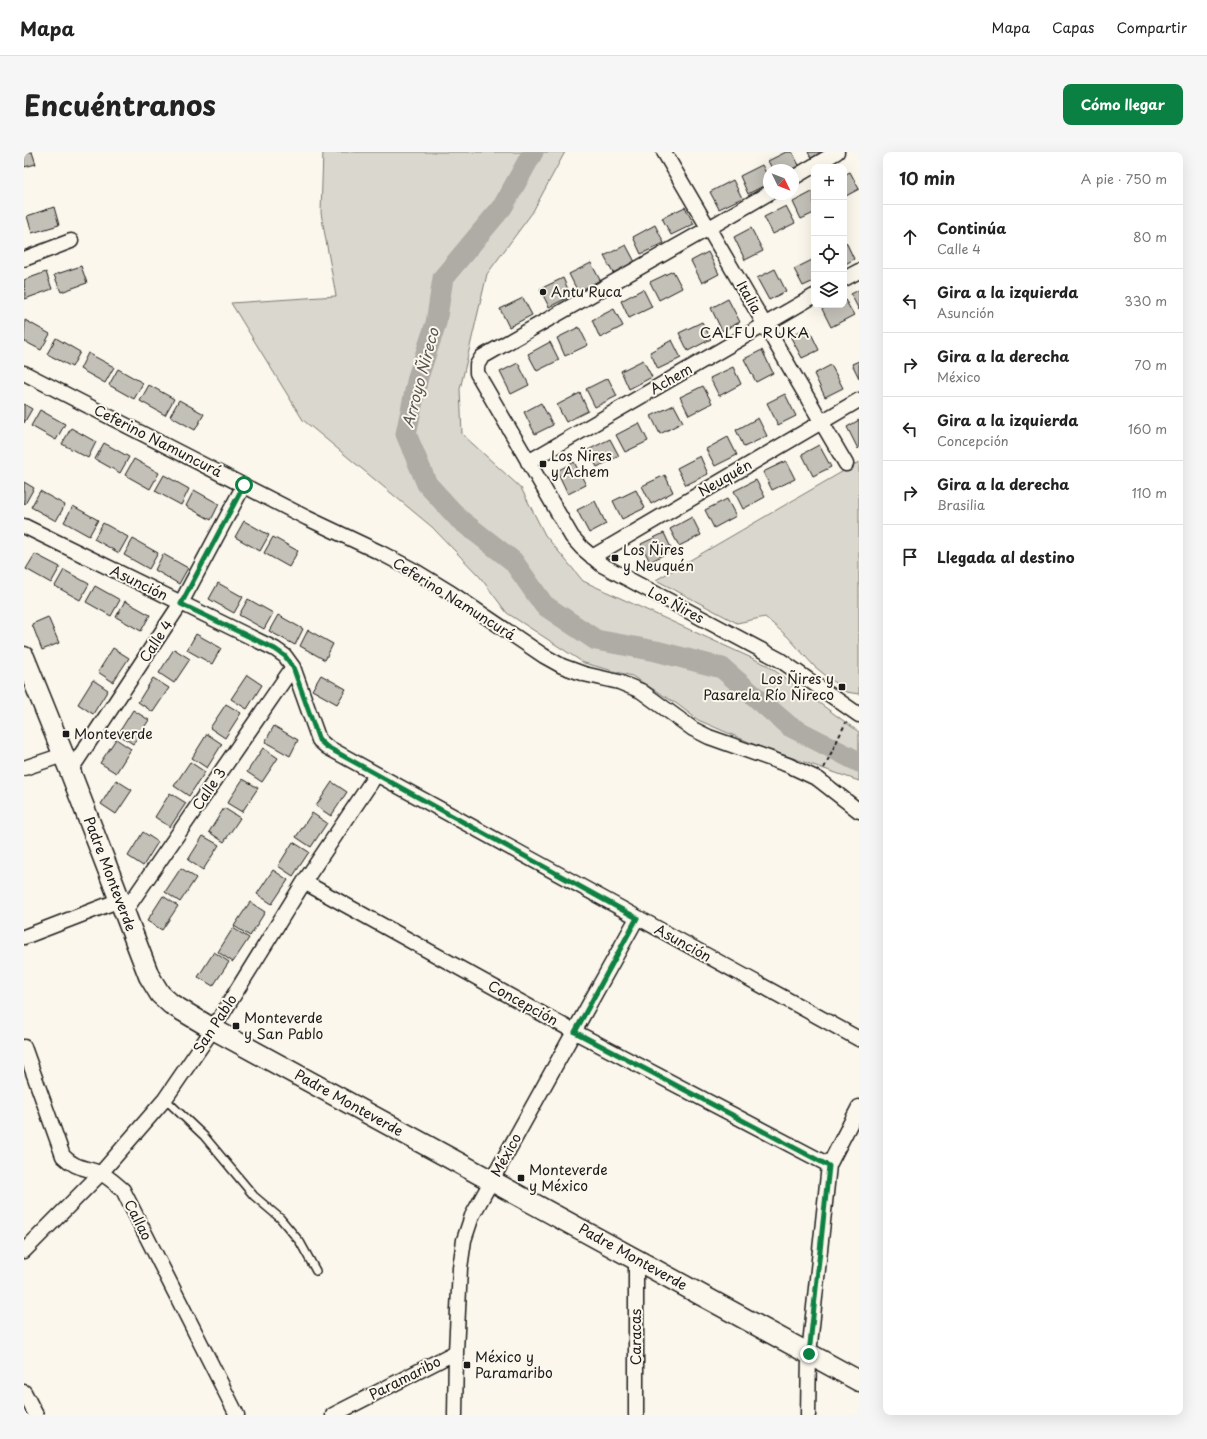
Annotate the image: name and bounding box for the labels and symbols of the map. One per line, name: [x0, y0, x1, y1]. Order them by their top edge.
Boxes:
north arrow: [763, 164, 799, 200]
street label: Italia: [732, 276, 767, 317]
place label: Antu Ruca: [551, 281, 622, 302]
marker: Antu Ruca: [538, 287, 548, 297]
district label: CALFU RUKA: [700, 320, 810, 343]
water label: Arroyo Ñireco: [395, 325, 444, 430]
street label: Achem: [646, 358, 696, 399]
street label: Ceferino Namuncurá: [90, 399, 226, 482]
place label: Los Ñires y Achem: [551, 445, 612, 482]
street label: Neuquén: [694, 454, 755, 501]
marker: Los Ñires y Achem: [538, 459, 548, 469]
route start: [235, 476, 253, 494]
place label: Los Ñires y Neuquén: [623, 539, 694, 576]
street label: Ceferino Namuncurá: [389, 552, 520, 645]
marker: Los Ñires y Neuquén: [610, 553, 620, 563]
street label: Asunción: [107, 560, 172, 606]
street label: Los Ñires: [644, 581, 708, 628]
street label: Calle 4: [134, 615, 177, 666]
place label: Los Ñires y Pasarela Río Ñireco: [703, 668, 834, 705]
marker: Los Ñires y Pasarela Río Ñireco: [837, 682, 847, 692]
place label: Monteverde: [74, 723, 153, 744]
marker: Monteverde: [61, 729, 71, 739]
street label: Calle 3: [187, 763, 231, 814]
street label: Padre Monteverde: [79, 814, 142, 934]
street label: Asunción: [651, 918, 715, 967]
street label: Concepción: [484, 975, 562, 1030]
street label: San Pablo: [188, 990, 242, 1057]
place label: Monteverde y San Pablo: [244, 1007, 324, 1044]
marker: Monteverde y San Pablo: [231, 1021, 241, 1031]
street label: Padre Monteverde: [291, 1064, 407, 1141]
street label: México: [485, 1129, 526, 1180]
place label: Monteverde y México: [529, 1159, 608, 1196]
marker: Monteverde y México: [516, 1173, 526, 1183]
street label: Callao: [119, 1196, 158, 1244]
street label: Padre Monteverde: [575, 1218, 691, 1295]
street label: Caracas: [625, 1309, 646, 1365]
route end: [800, 1345, 818, 1363]
place label: México y Paramaribo: [475, 1346, 553, 1383]
street label: Paramaribo: [365, 1350, 444, 1405]
marker: México y Paramaribo: [462, 1360, 472, 1370]

